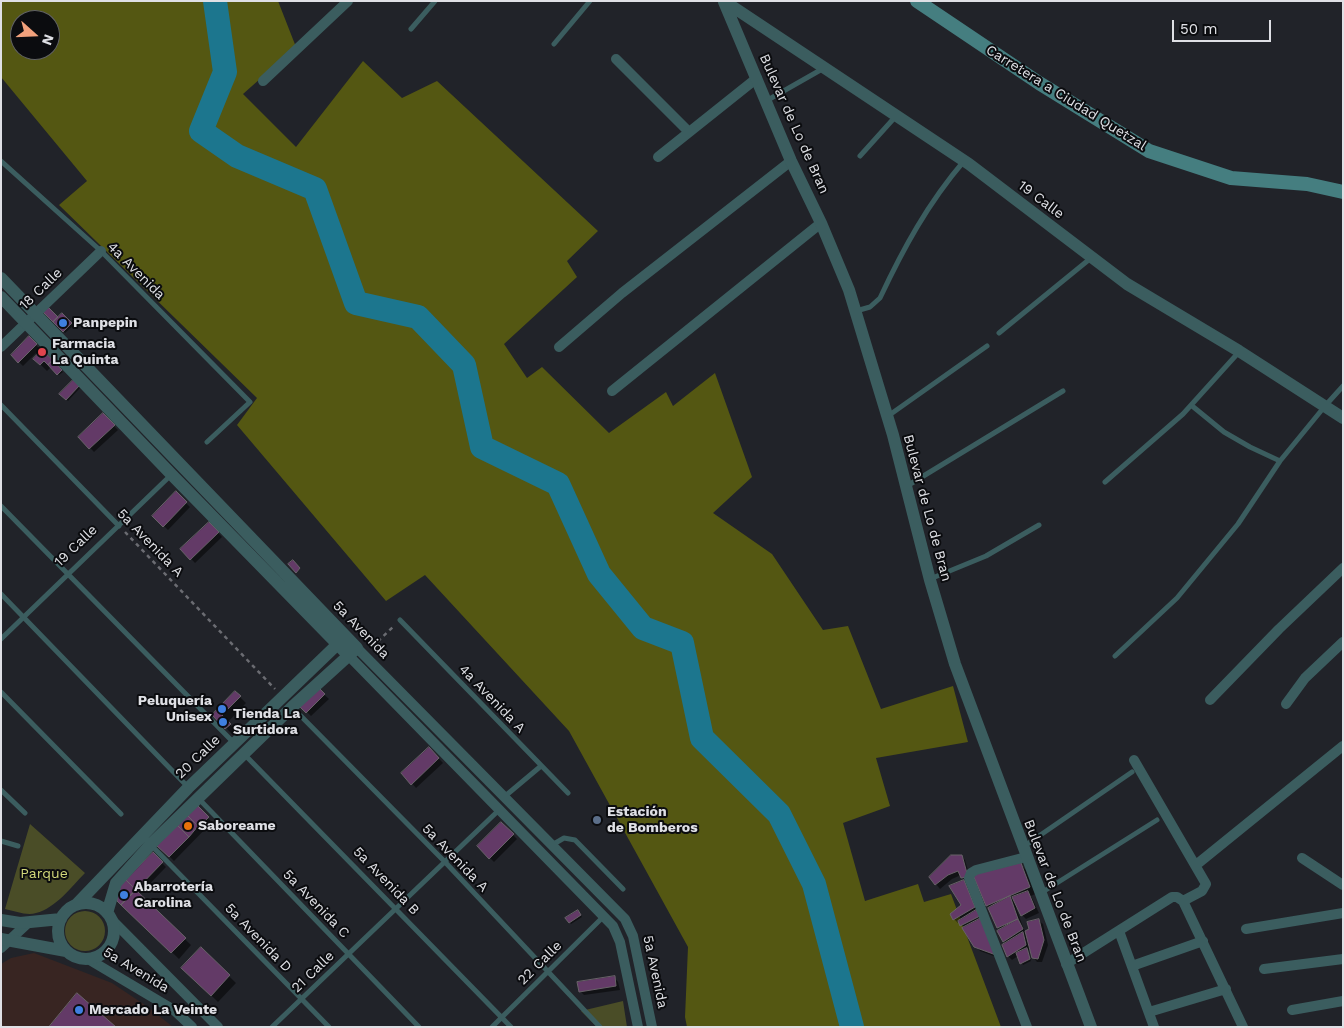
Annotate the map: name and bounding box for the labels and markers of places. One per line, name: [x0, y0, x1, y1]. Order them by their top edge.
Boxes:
place label: Panpepin: [73, 315, 138, 331]
marker: Panpepin: [57, 317, 69, 329]
place label: Farmacia La Quinta: [52, 336, 119, 368]
marker: Farmacia La Quinta: [36, 346, 48, 358]
place label: Peluquería Unisex: [138, 693, 212, 726]
marker: Peluquería Unisex: [216, 703, 228, 715]
place label: Tienda La Surtidora: [233, 706, 300, 739]
marker: Tienda La Surtidora: [217, 716, 229, 728]
place label: Estación de Bomberos: [607, 804, 698, 836]
marker: Estación de Bomberos: [591, 814, 603, 826]
place label: Saboreame: [198, 818, 276, 834]
marker: Saboreame: [182, 820, 194, 832]
place label: Abarrotería Carolina: [134, 879, 213, 912]
marker: Abarrotería Carolina: [118, 889, 130, 901]
place label: Mercado La Veinte: [89, 1002, 217, 1018]
marker: Mercado La Veinte: [73, 1004, 85, 1016]

